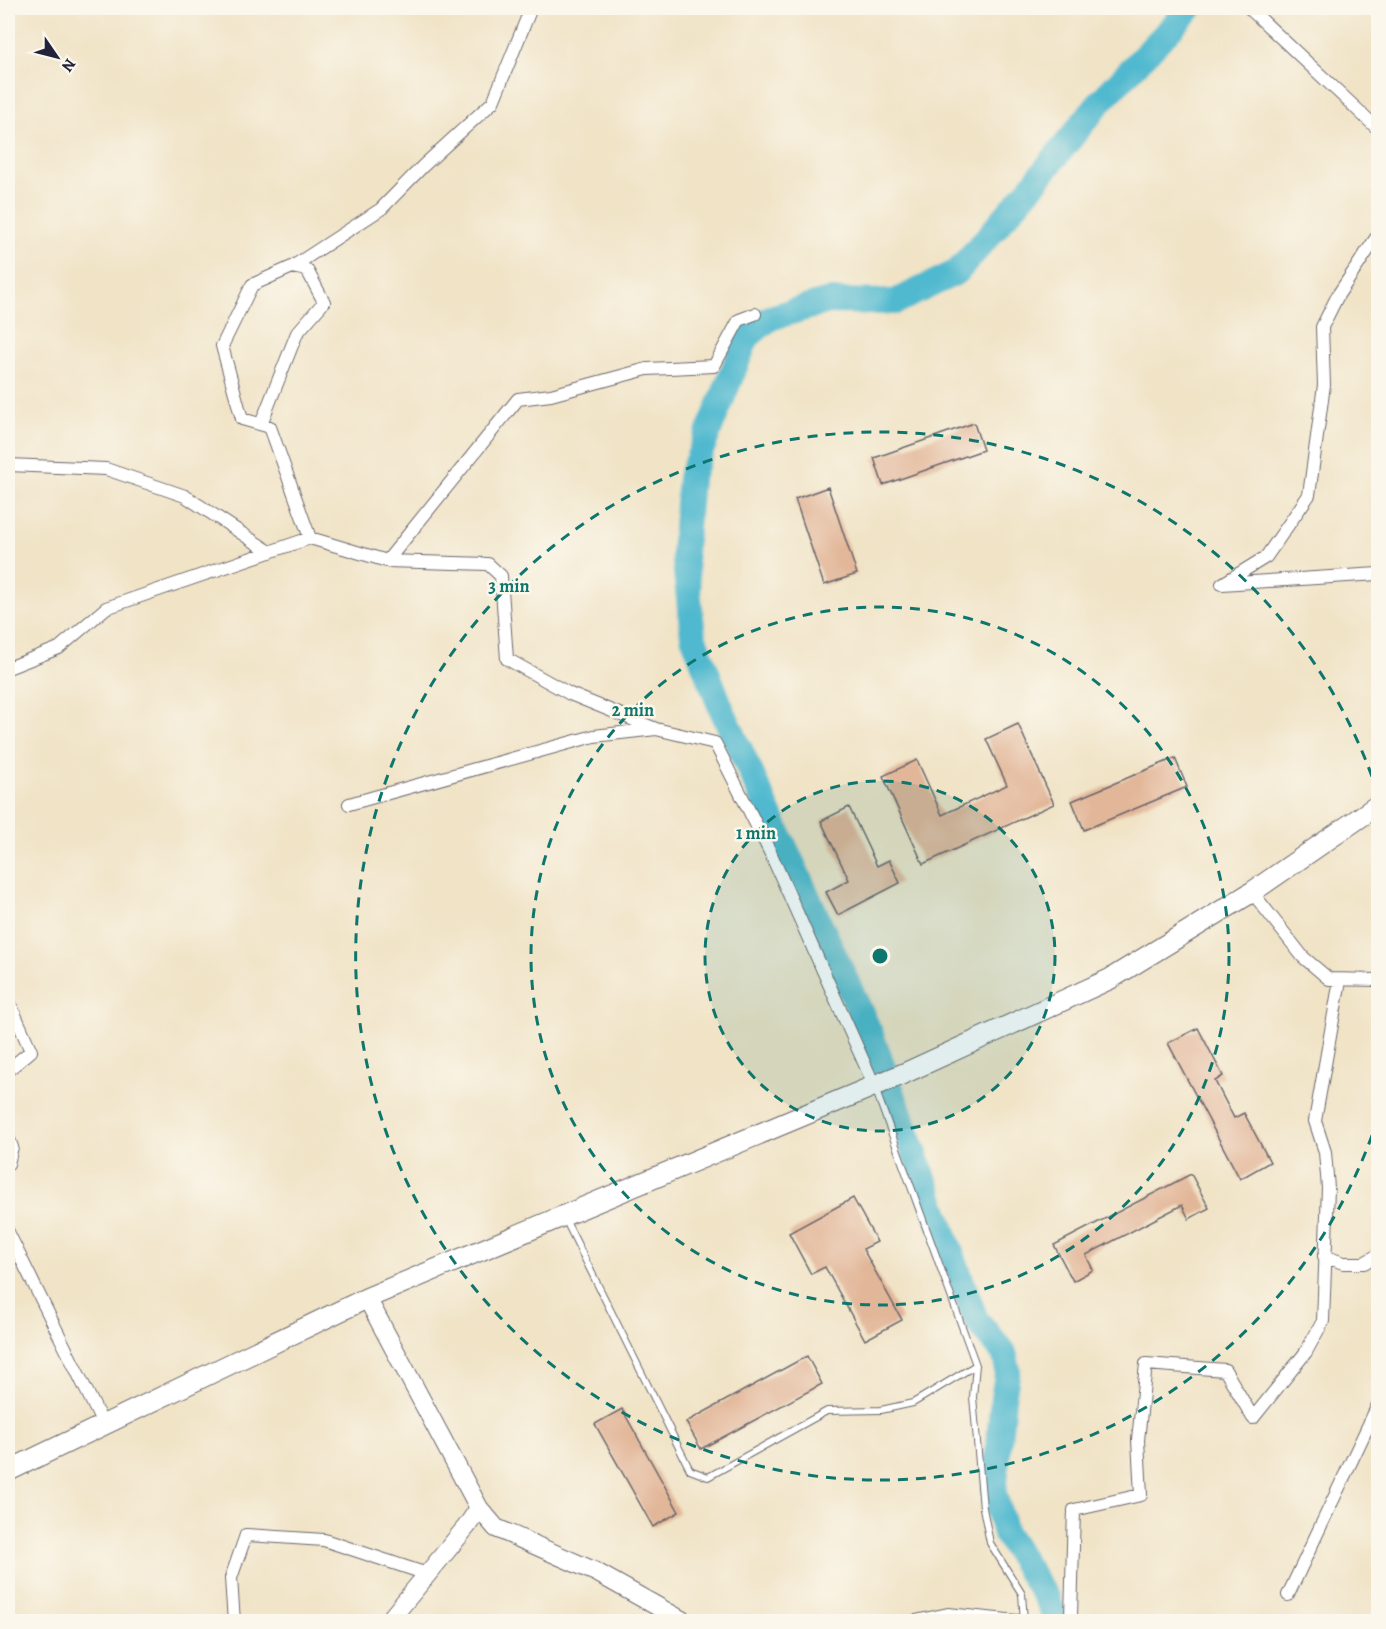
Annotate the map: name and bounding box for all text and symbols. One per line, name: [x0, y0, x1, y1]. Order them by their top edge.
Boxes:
north arrow: [27, 27, 87, 87]
text: N: [56, 54, 81, 76]
text: 3 min: [488, 574, 530, 598]
text: 2 min: [612, 698, 654, 722]
text: 1 min: [736, 821, 776, 845]
centre of rings: [870, 946, 890, 966]

